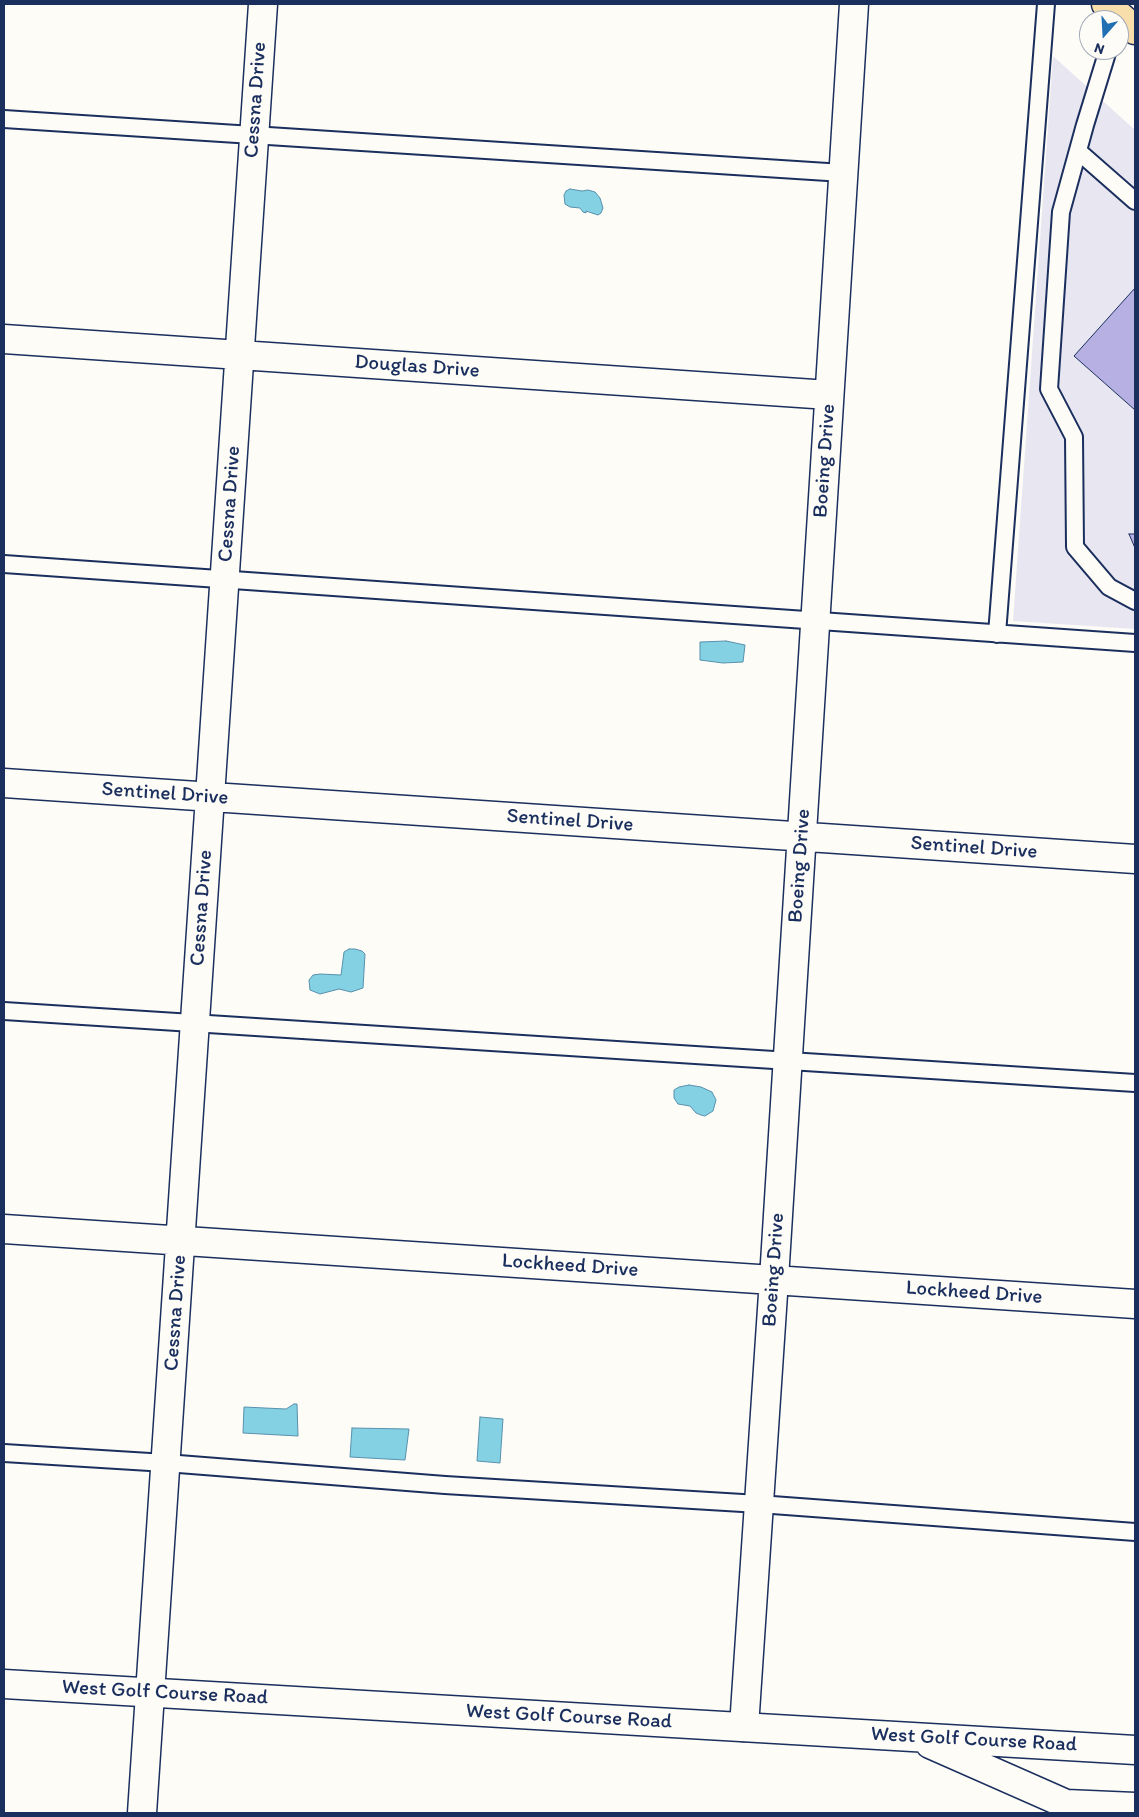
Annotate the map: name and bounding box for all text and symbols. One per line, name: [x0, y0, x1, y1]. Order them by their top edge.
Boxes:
north arrow: [1079, 10, 1129, 60]
text: N: [1092, 39, 1107, 58]
street label: Cessna Drive: [239, 41, 273, 159]
street label: Douglas Drive: [354, 350, 480, 384]
street label: Boeing Drive: [808, 403, 842, 519]
street label: Cessna Drive: [213, 445, 247, 563]
street label: Sentinel Drive: [101, 777, 229, 811]
street label: Sentinel Drive: [506, 804, 634, 838]
street label: Boeing Drive: [783, 808, 817, 924]
street label: Sentinel Drive: [910, 831, 1038, 865]
street label: Cessna Drive: [185, 849, 219, 967]
street label: Boeing Drive: [757, 1212, 791, 1328]
street label: Lockheed Drive: [501, 1249, 639, 1283]
street label: Cessna Drive: [159, 1254, 193, 1372]
street label: Lockheed Drive: [905, 1276, 1043, 1310]
street label: West Golf Course Road: [61, 1675, 269, 1711]
street label: West Golf Course Road: [465, 1699, 673, 1735]
street label: West Golf Course Road: [870, 1722, 1078, 1758]

